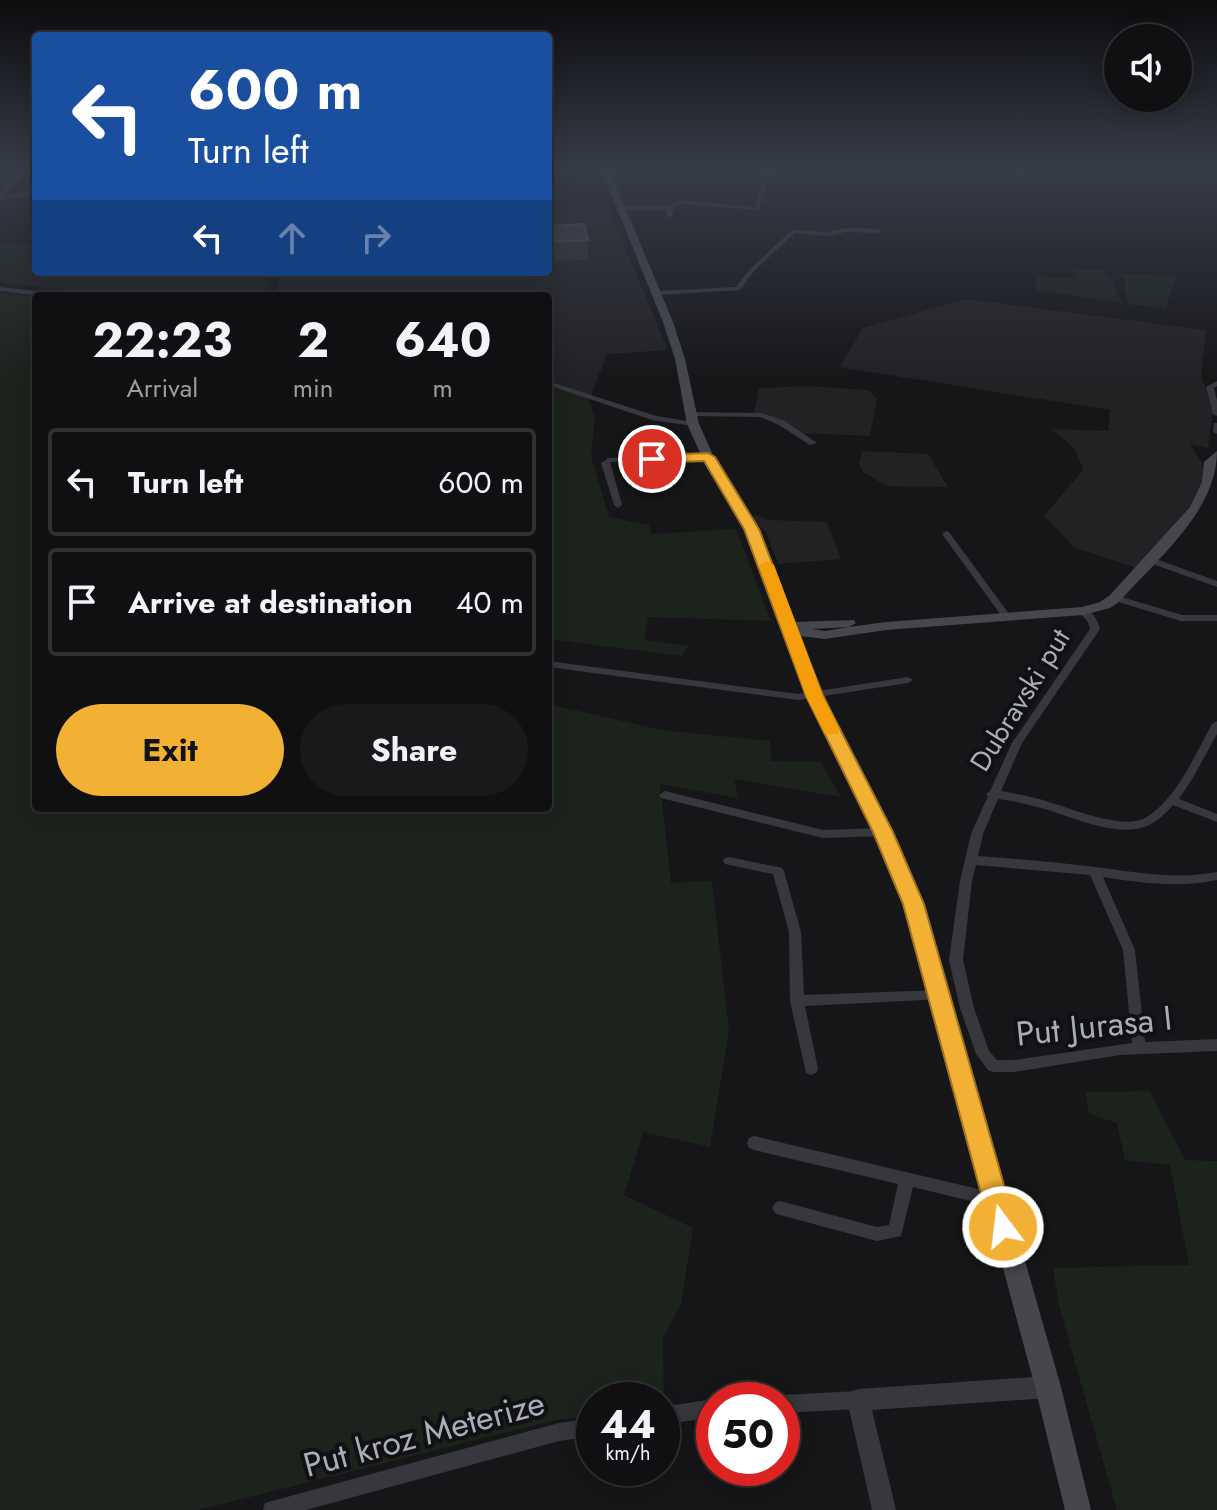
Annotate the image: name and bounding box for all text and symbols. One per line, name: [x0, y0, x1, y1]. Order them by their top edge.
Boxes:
map controls: [1104, 24, 1192, 112]
button: sound: [1104, 24, 1192, 112]
text: 600 m: [188, 49, 362, 130]
icon: left: [56, 64, 160, 168]
text: Turn left: [188, 124, 309, 176]
icon: left: [186, 216, 230, 260]
icon: ahead: [270, 216, 314, 260]
icon: right: [354, 216, 398, 260]
text: 22:23: [93, 306, 232, 375]
text: 2: [297, 306, 329, 375]
text: 640: [394, 306, 491, 375]
text: Arrival: [127, 369, 198, 407]
text: min: [293, 369, 334, 407]
text: m: [433, 369, 453, 407]
pin: [618, 425, 686, 493]
icon: arrive: [630, 437, 674, 481]
icon: left: [60, 460, 104, 504]
text: Turn left: [128, 461, 243, 504]
text: 600 m: [438, 461, 524, 504]
icon: arrive: [60, 580, 104, 624]
text: Arrive at destination: [128, 581, 413, 624]
text: 40 m: [456, 581, 524, 624]
street label: Dubravski put: [960, 620, 1080, 779]
button: Exit: [56, 704, 284, 796]
button: Share: [300, 704, 528, 796]
street label: Put Jurasa I: [1013, 993, 1175, 1059]
position arrow: [961, 1185, 1045, 1269]
street label: Put kroz Meterize: [298, 1378, 550, 1490]
speed limit sign: 50: [696, 1382, 800, 1486]
text: 44: [600, 1395, 656, 1453]
text: km/h: [605, 1439, 651, 1468]

